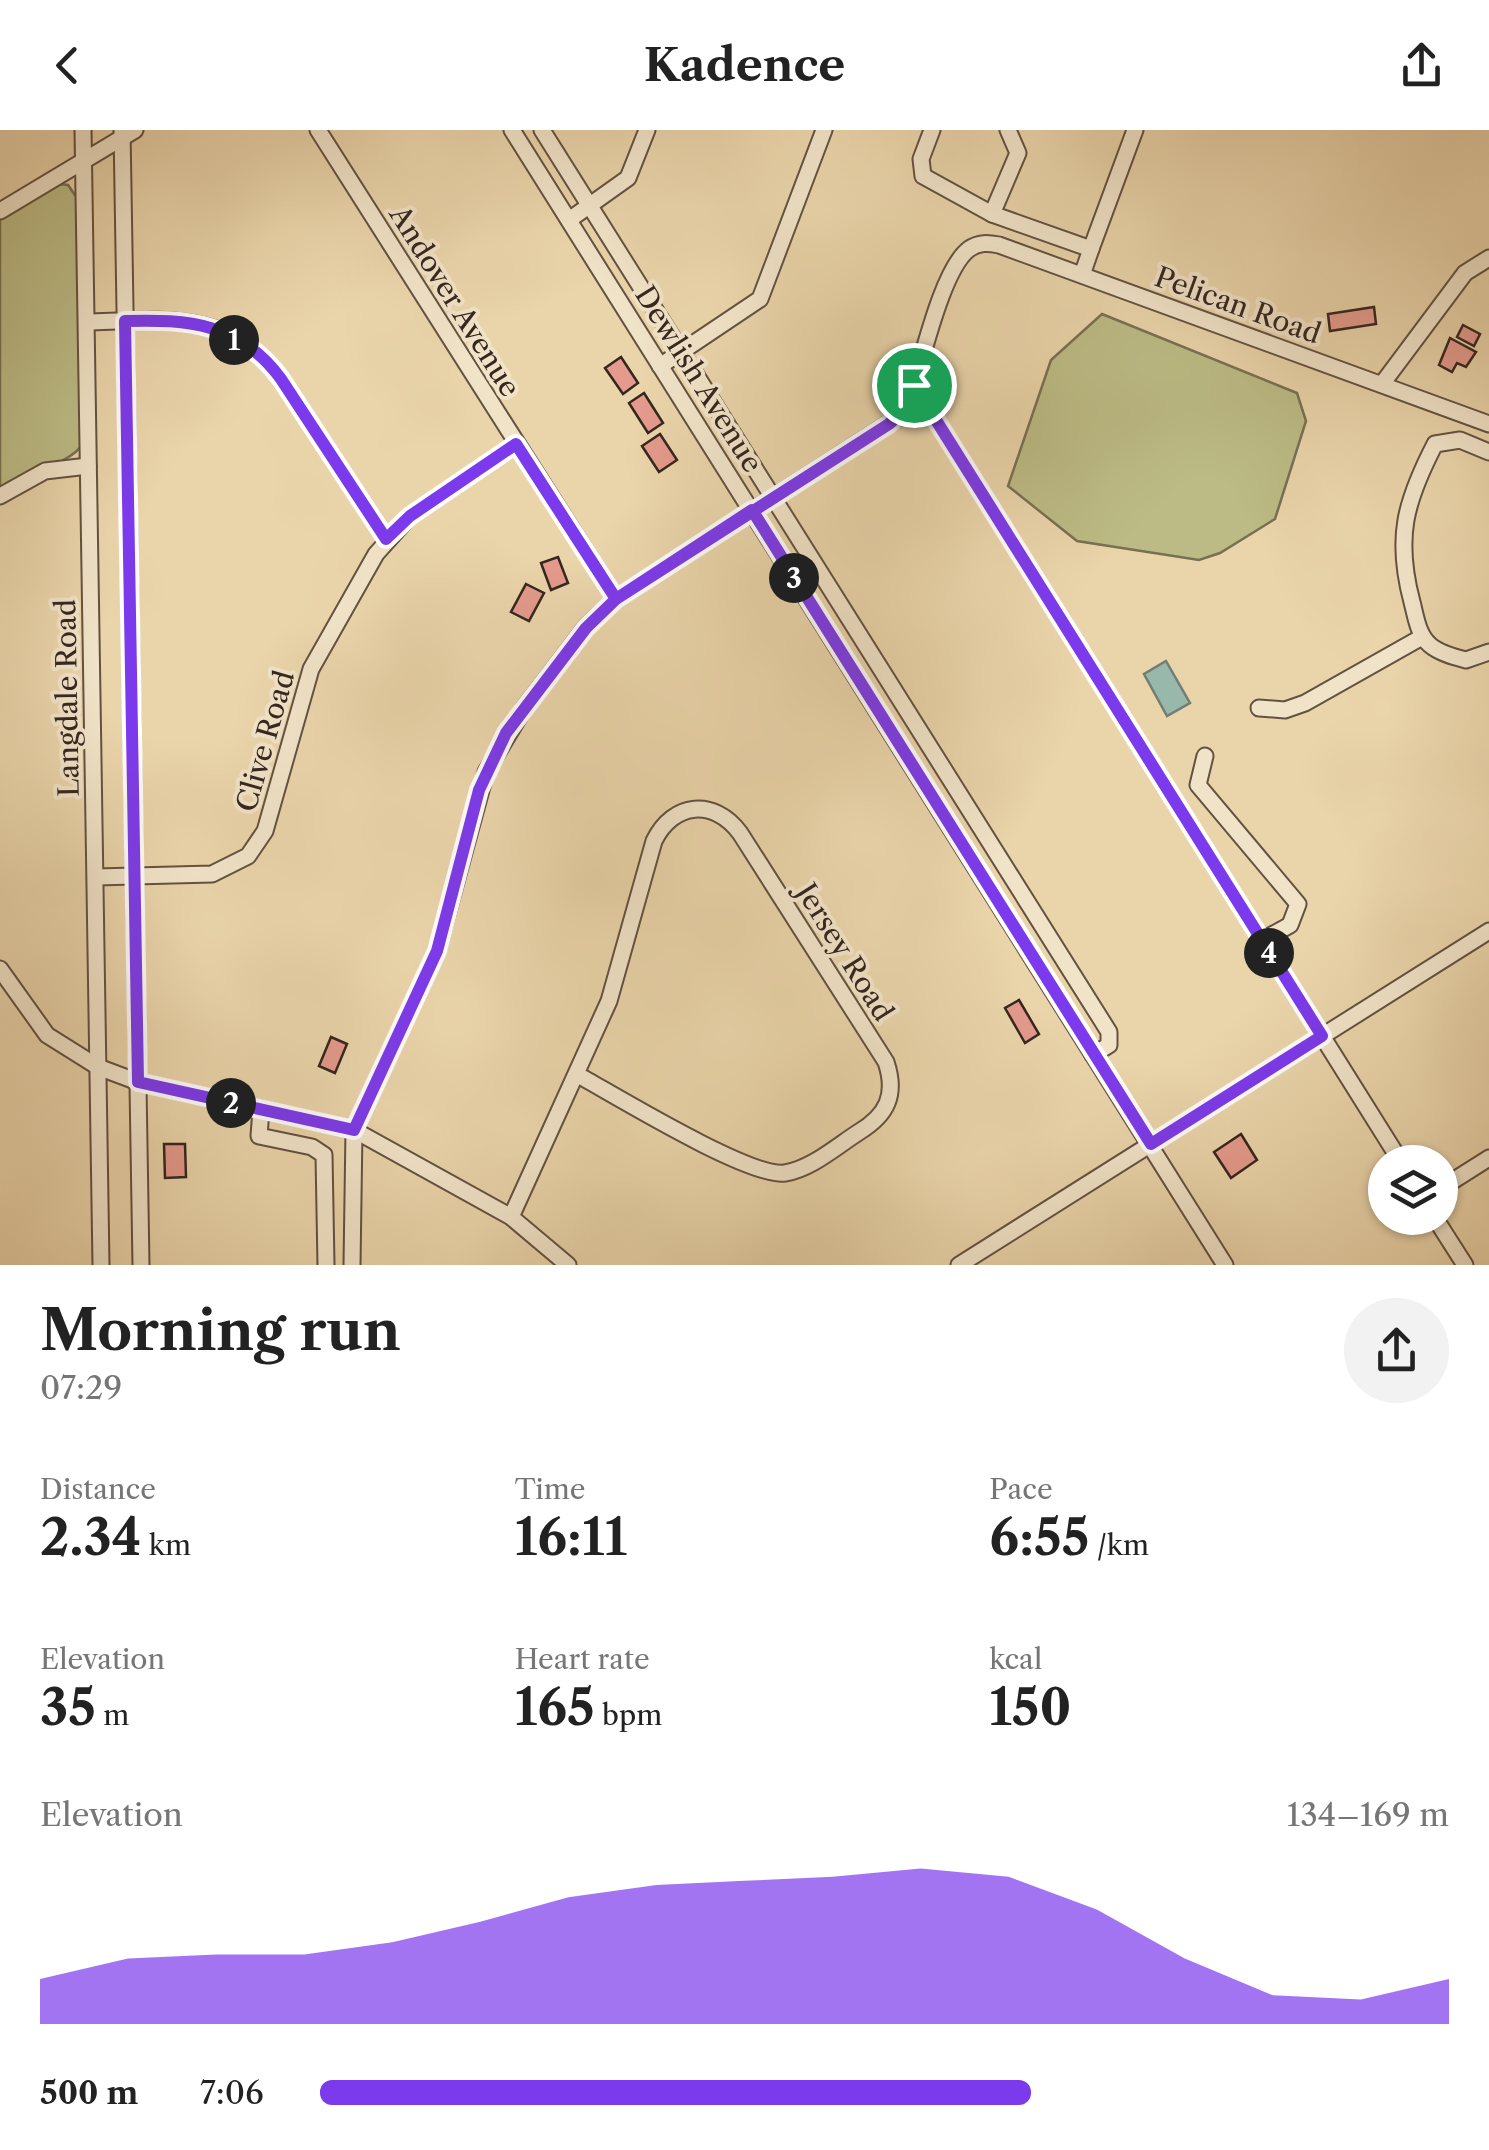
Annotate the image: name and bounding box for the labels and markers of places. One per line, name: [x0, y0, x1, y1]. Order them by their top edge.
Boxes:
pin: 1: [209, 315, 259, 365]
pin: [872, 343, 957, 428]
pin: 3: [769, 553, 819, 603]
pin: 4: [1244, 928, 1294, 978]
pin: 2: [206, 1078, 256, 1128]

